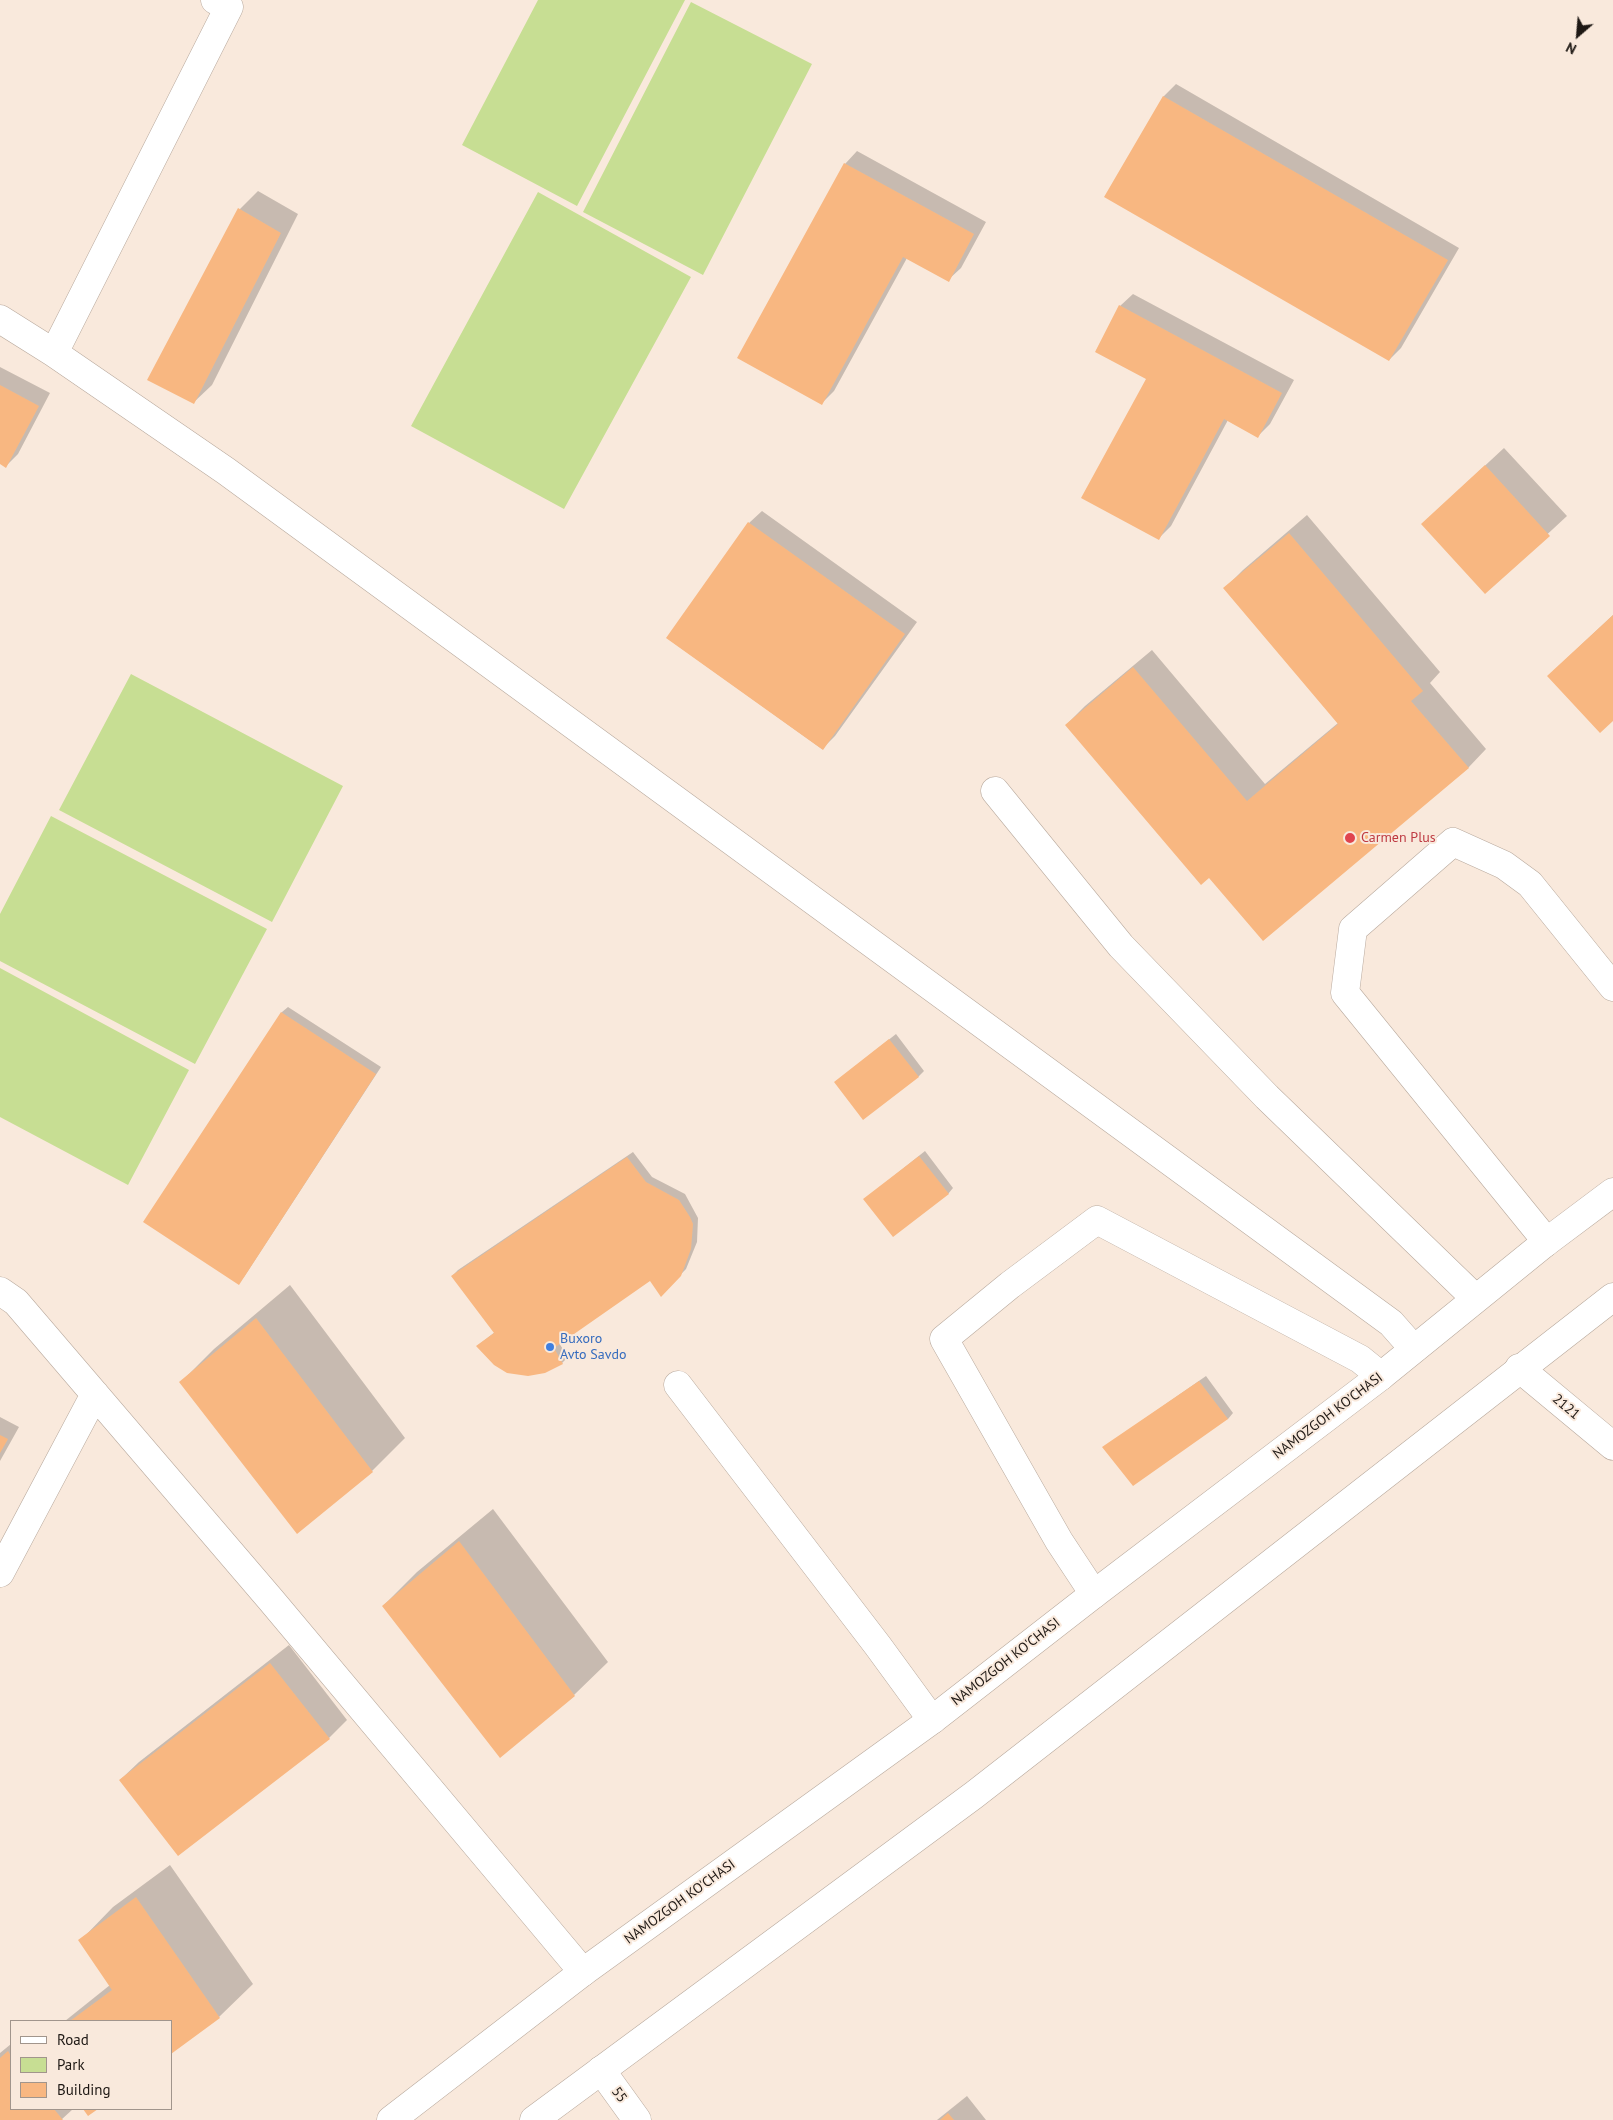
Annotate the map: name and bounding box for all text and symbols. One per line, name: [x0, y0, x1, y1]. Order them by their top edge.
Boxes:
north arrow: [1553, 10, 1603, 60]
text: N: [1563, 38, 1579, 58]
place label: Carmen Plus: [1361, 830, 1436, 846]
marker: Carmen Plus: [1343, 831, 1357, 845]
place label: Buxoro Avto Savdo: [560, 1331, 626, 1364]
marker: Buxoro Avto Savdo: [544, 1341, 556, 1353]
street label: NAMOZGOH KO'CHASI: [1270, 1369, 1386, 1463]
street label: 2121: [1549, 1391, 1583, 1423]
street label: NAMOZGOH KO'CHASI: [948, 1614, 1064, 1710]
street label: NAMOZGOH KO'CHASI: [621, 1856, 739, 1948]
legend: [10, 2020, 172, 2110]
text: Road: [57, 2030, 89, 2049]
text: Park: [57, 2055, 85, 2074]
text: Building: [57, 2080, 111, 2099]
street label: 55: [608, 2084, 630, 2106]

